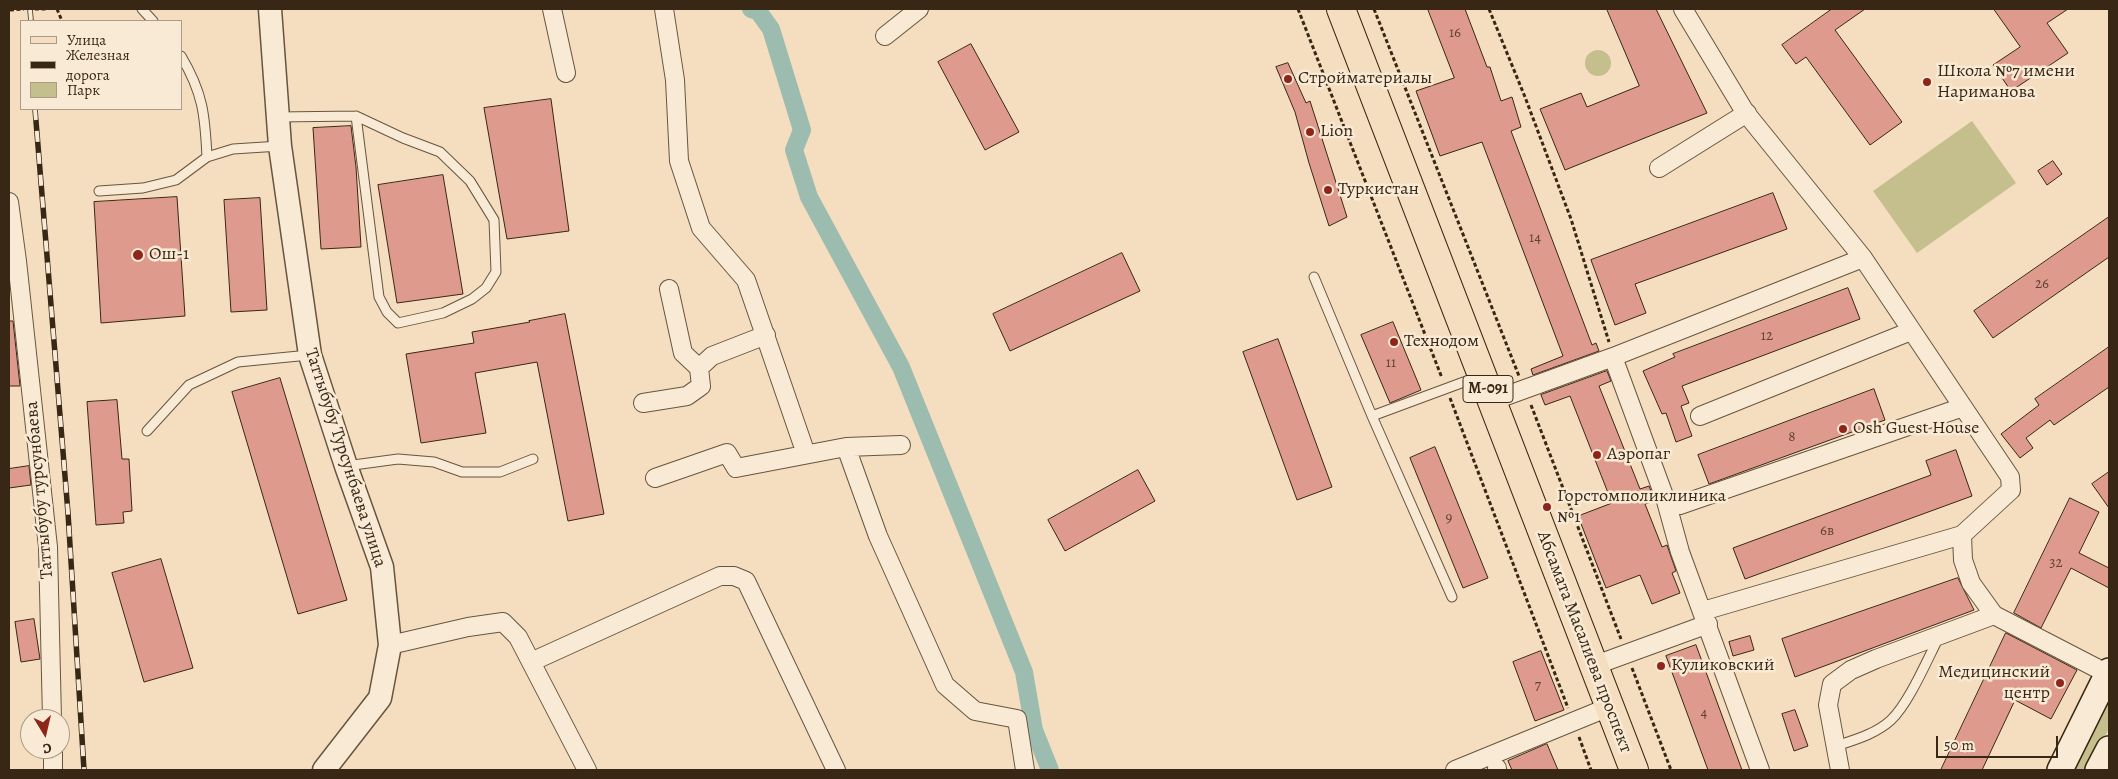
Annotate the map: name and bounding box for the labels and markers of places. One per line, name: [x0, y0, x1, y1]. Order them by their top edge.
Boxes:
place label: Школа №7 имени Нариманова: [1937, 61, 2075, 104]
place label: Стройматериалы: [1298, 68, 1432, 90]
marker: Стройматериалы: [1282, 73, 1294, 85]
marker: Школа №7 имени Нариманова: [1921, 76, 1933, 88]
place label: Lion: [1320, 121, 1353, 143]
marker: Lion: [1304, 126, 1316, 138]
place label: Туркистан: [1338, 179, 1419, 201]
marker: Туркистан: [1322, 184, 1334, 196]
place label: Ош-1: [149, 244, 189, 266]
marker: Ош-1: [131, 248, 145, 262]
place label: Технодом: [1404, 331, 1479, 353]
marker: Технодом: [1388, 336, 1400, 348]
place label: Osh Guest House: [1853, 418, 1979, 440]
marker: Osh Guest House: [1837, 423, 1849, 435]
place label: Аэропаг: [1607, 444, 1670, 466]
marker: Аэропаг: [1591, 449, 1603, 461]
place label: Горстомполиклиника №1: [1557, 486, 1726, 528]
marker: Горстомполиклиника №1: [1541, 501, 1553, 513]
place label: Куликовский: [1671, 655, 1774, 677]
marker: Куликовский: [1655, 660, 1667, 672]
place label: Медицинский центр: [1938, 662, 2050, 704]
marker: Медицинский центр: [2054, 677, 2066, 689]

